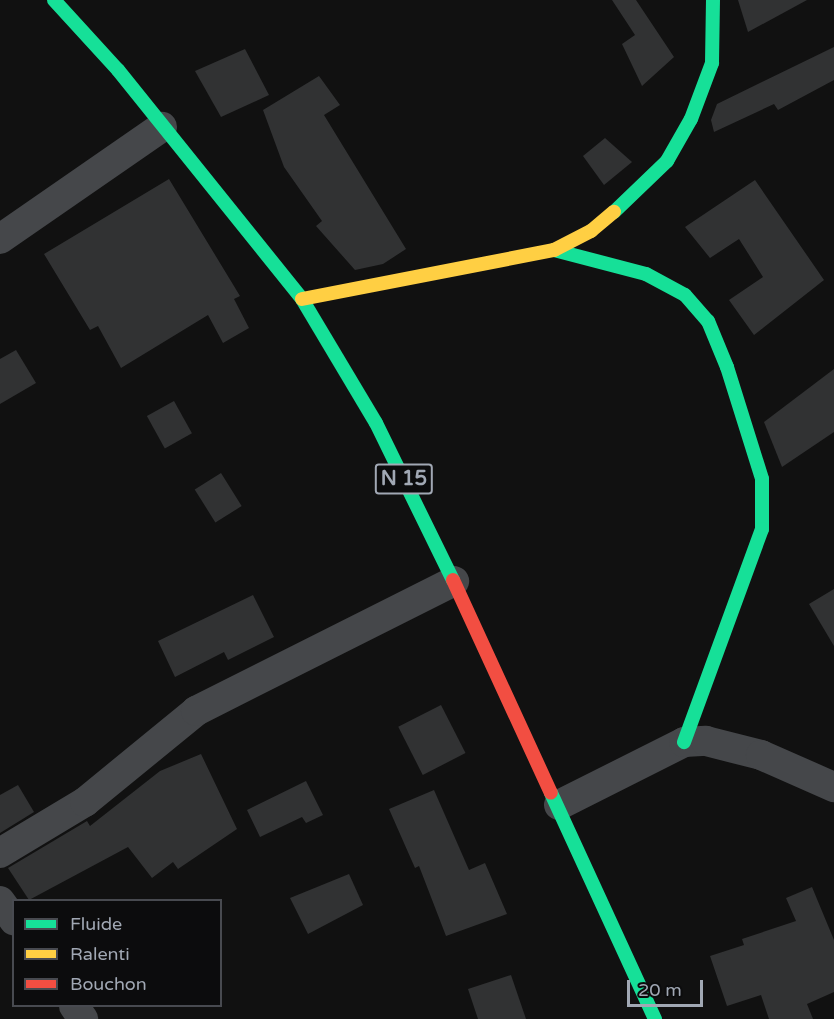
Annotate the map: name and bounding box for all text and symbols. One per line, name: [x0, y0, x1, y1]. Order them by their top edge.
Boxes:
road number: N 15: [374, 462, 434, 496]
legend: [12, 899, 222, 1007]
text: Fluide: [70, 913, 122, 935]
text: Ralenti: [70, 943, 130, 965]
scale bar: [630, 968, 706, 1006]
text: Bouchon: [70, 973, 147, 995]
text: 20 m: [638, 979, 682, 1001]

